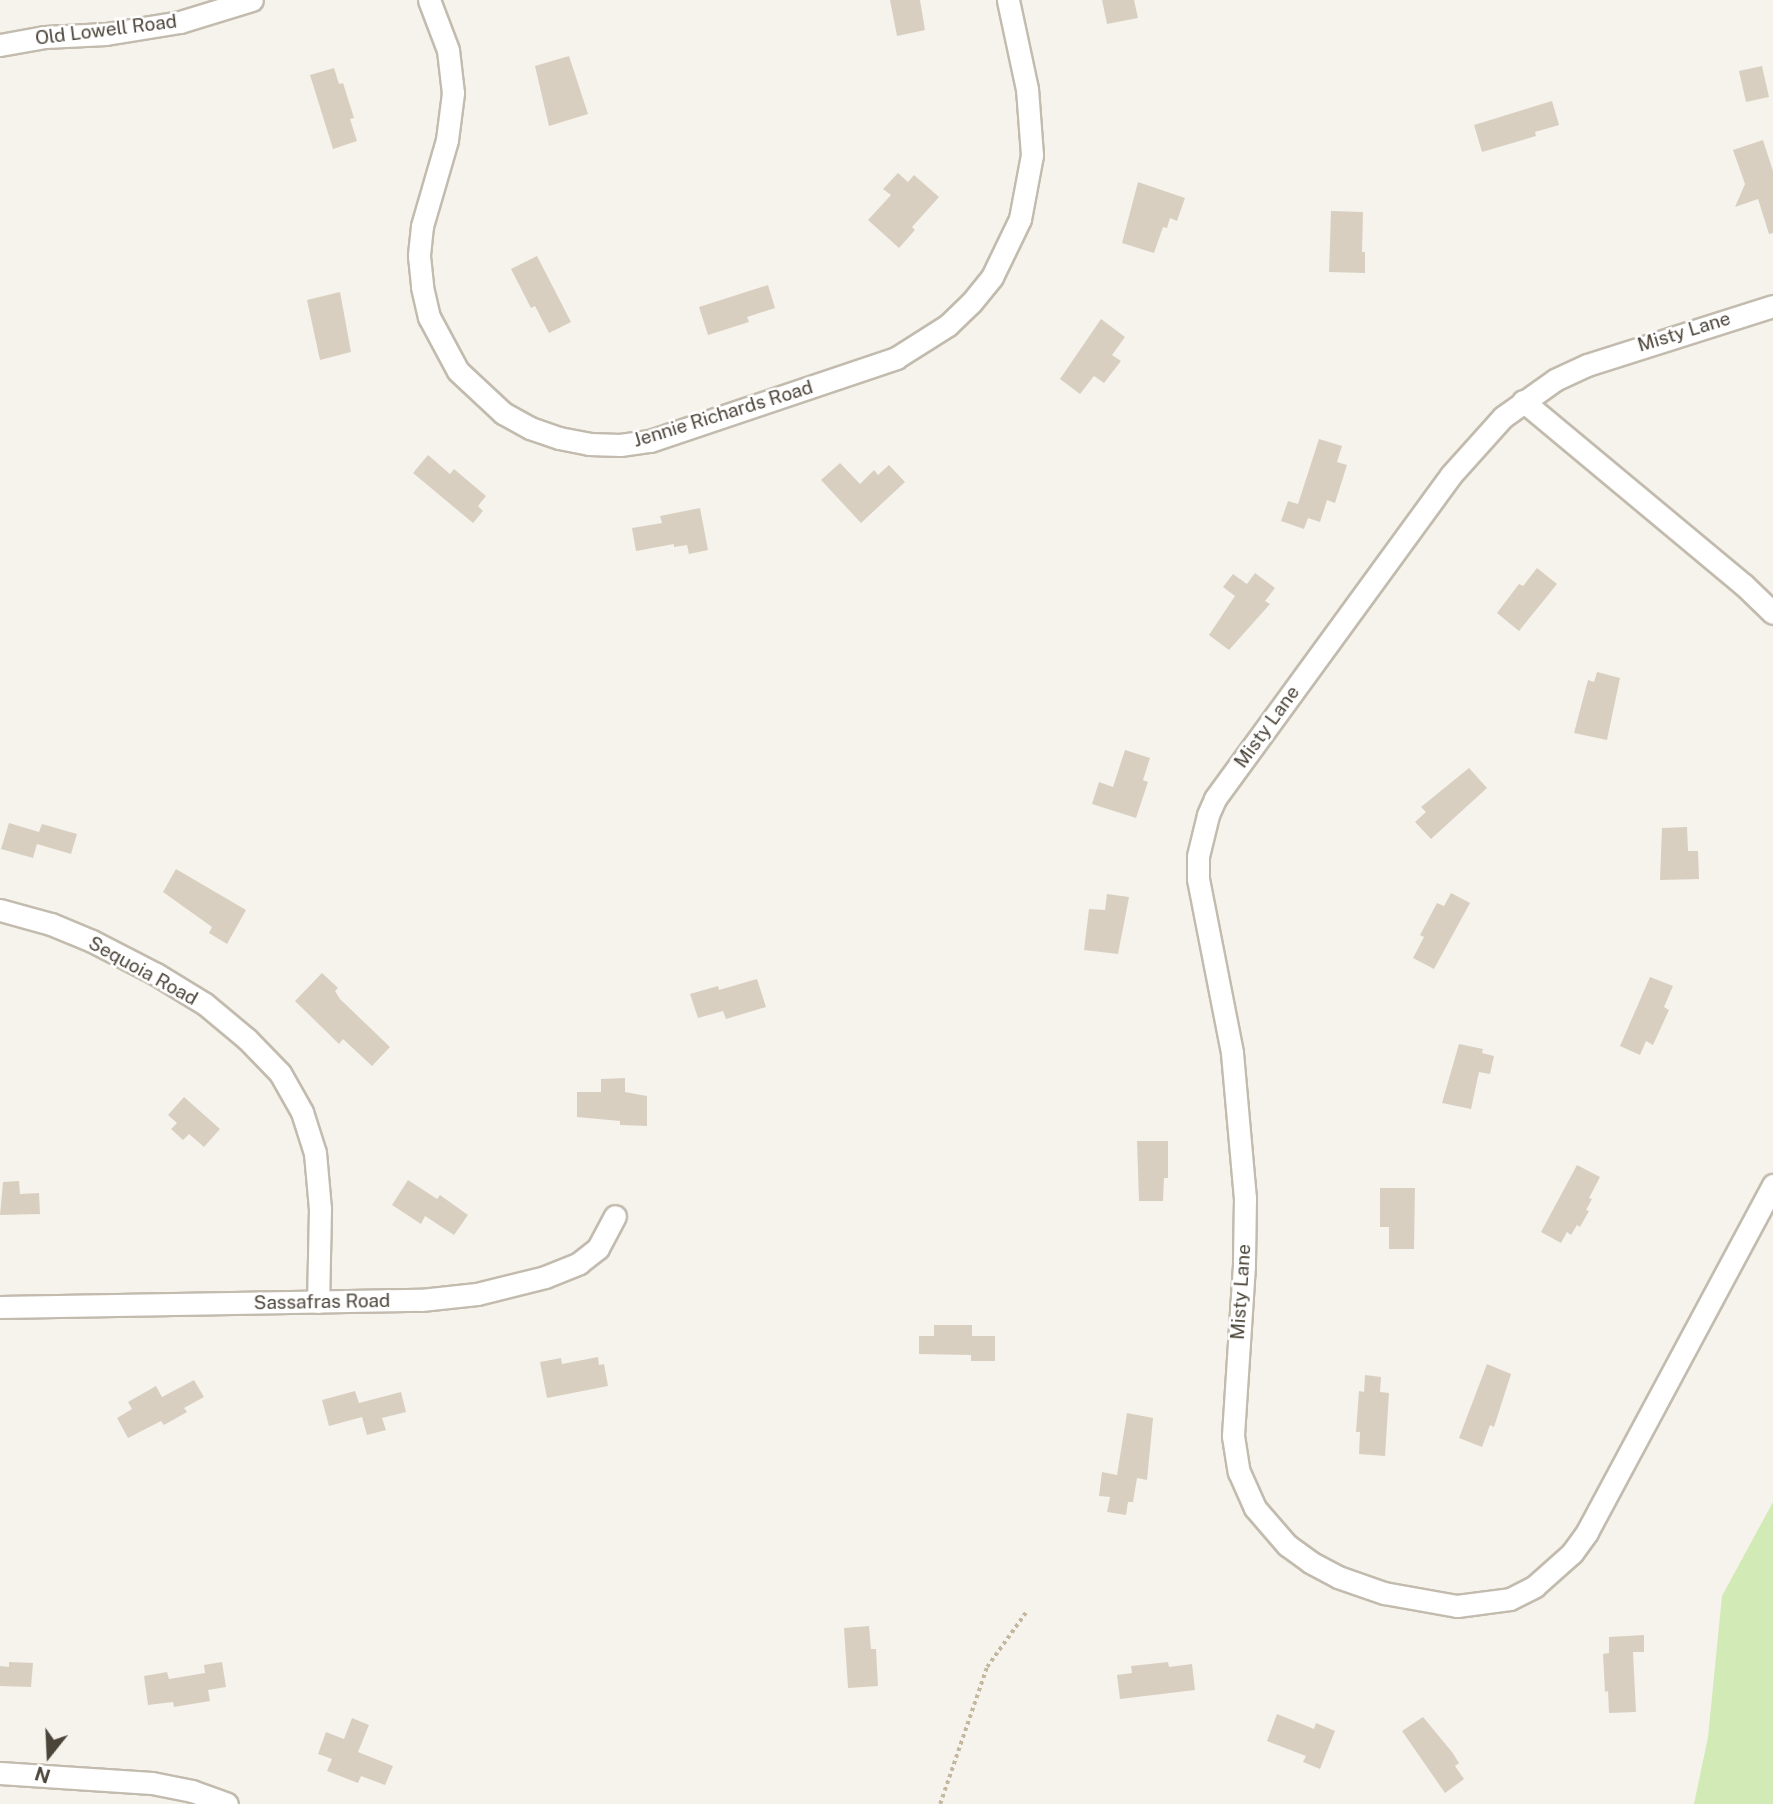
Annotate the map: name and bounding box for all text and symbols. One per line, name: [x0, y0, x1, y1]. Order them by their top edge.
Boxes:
street label: Old Lowell Road: [34, 10, 178, 50]
street label: Misty Lane: [1635, 307, 1733, 357]
street label: Jennie Richards Road: [630, 376, 816, 452]
street label: Misty Lane: [1230, 681, 1304, 773]
street label: Sequoia Road: [84, 932, 202, 1010]
street label: Misty Lane: [1226, 1243, 1256, 1341]
street label: Sassafras Road: [253, 1289, 391, 1315]
north arrow: [14, 1720, 84, 1790]
text: N: [32, 1762, 53, 1788]

